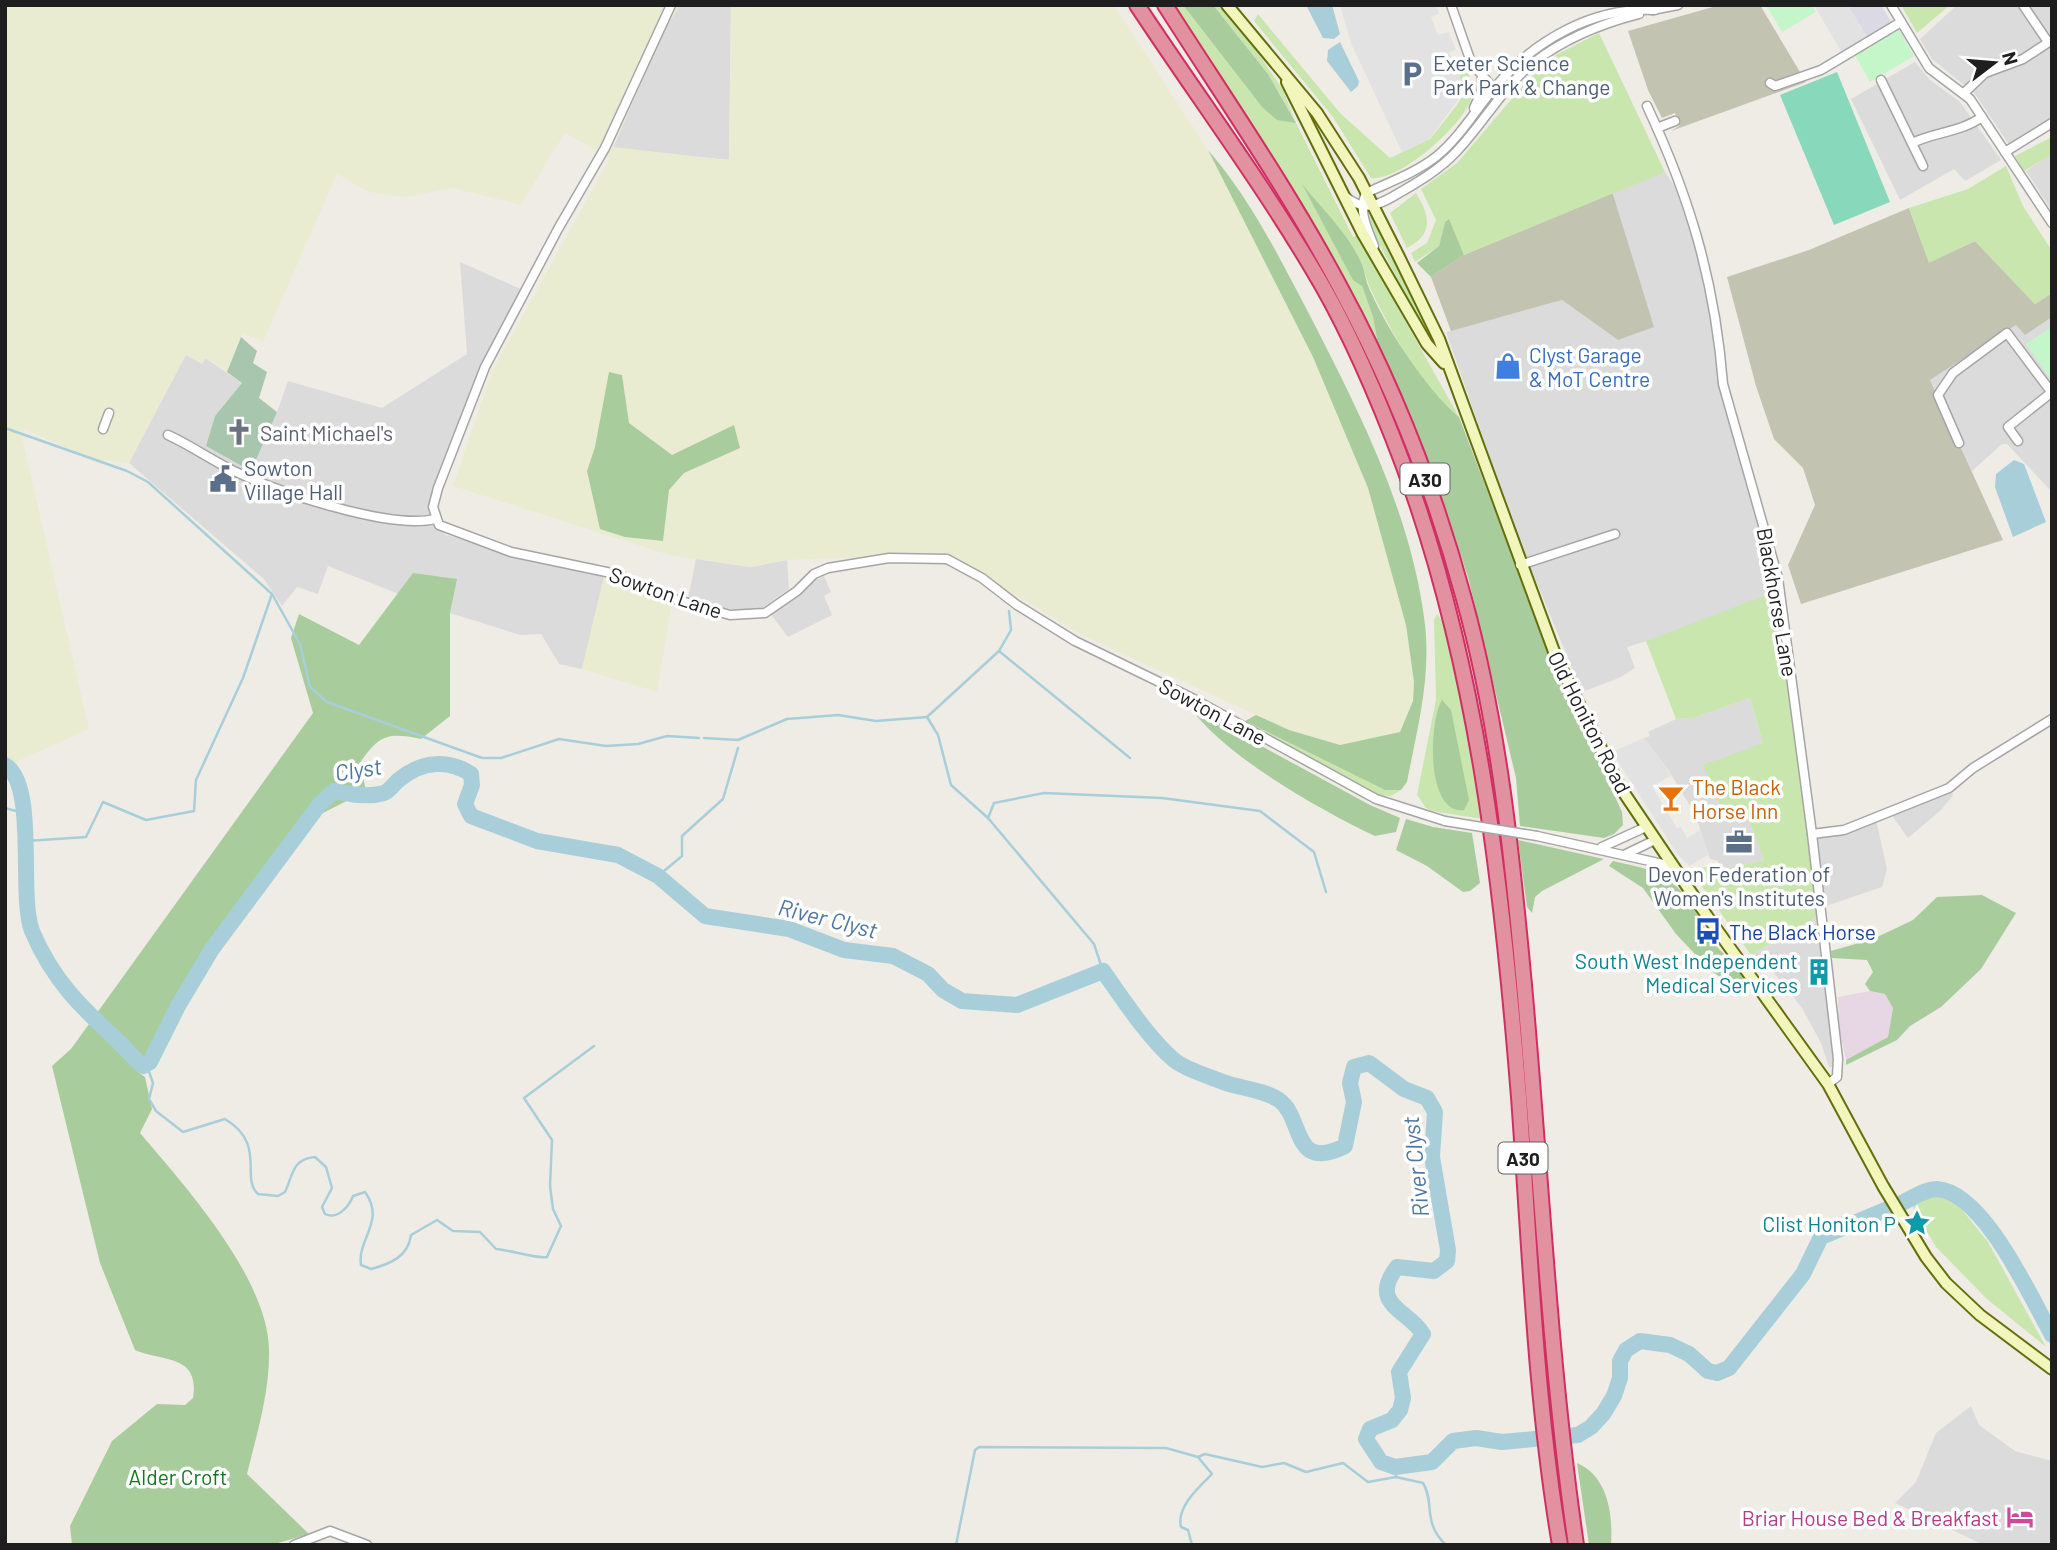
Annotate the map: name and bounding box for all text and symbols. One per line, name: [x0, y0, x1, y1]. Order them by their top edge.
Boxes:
north arrow: [1959, 28, 2029, 98]
text: N: [1998, 49, 2024, 67]
place label: Exeter Science Park Park & Change: [1433, 50, 1611, 99]
parking icon: Exeter Science Park Park & Change: [1397, 59, 1427, 89]
place label: Clyst Garage & MoT Centre: [1529, 342, 1650, 391]
shop icon: Clyst Garage & MoT Centre: [1493, 351, 1523, 381]
church icon: Saint Michael's: [224, 417, 254, 447]
place label: Saint Michael's: [260, 420, 393, 445]
place label: Sowton Village Hall: [244, 455, 343, 504]
public building icon: Sowton Village Hall: [208, 464, 238, 494]
road number: A30: [1400, 464, 1450, 494]
street label: Blackhorse Lane: [1753, 526, 1803, 678]
street label: Sowton Lane: [606, 561, 726, 623]
street label: Old Honiton Road: [1543, 647, 1637, 797]
street label: Sowton Lane: [1155, 672, 1271, 750]
water label: Clyst: [333, 751, 383, 787]
place label: The Black Horse Inn: [1692, 774, 1781, 823]
bar icon: The Black Horse Inn: [1656, 783, 1686, 813]
office icon: Devon Federation of Women's Institutes: [1724, 827, 1754, 857]
place label: Devon Federation of Women's Institutes: [1648, 861, 1830, 910]
water label: River Clyst: [776, 892, 880, 944]
bus stop icon: The Black Horse: [1693, 916, 1723, 946]
place label: The Black Horse: [1729, 919, 1876, 944]
place label: South West Independent Medical Services: [1575, 948, 1798, 997]
building icon: South West Independent Medical Services: [1804, 957, 1834, 987]
water label: River Clyst: [1396, 1115, 1434, 1219]
road number: A30: [1498, 1142, 1548, 1174]
place icon: Clist Honiton P: [1902, 1208, 1932, 1238]
place label: Clist Honiton P: [1763, 1211, 1896, 1236]
park label: Alder Croft: [129, 1464, 227, 1489]
hotel icon: Briar House Bed & Breakfast: [2005, 1502, 2035, 1532]
place label: Briar House Bed & Breakfast: [1742, 1505, 1999, 1530]

